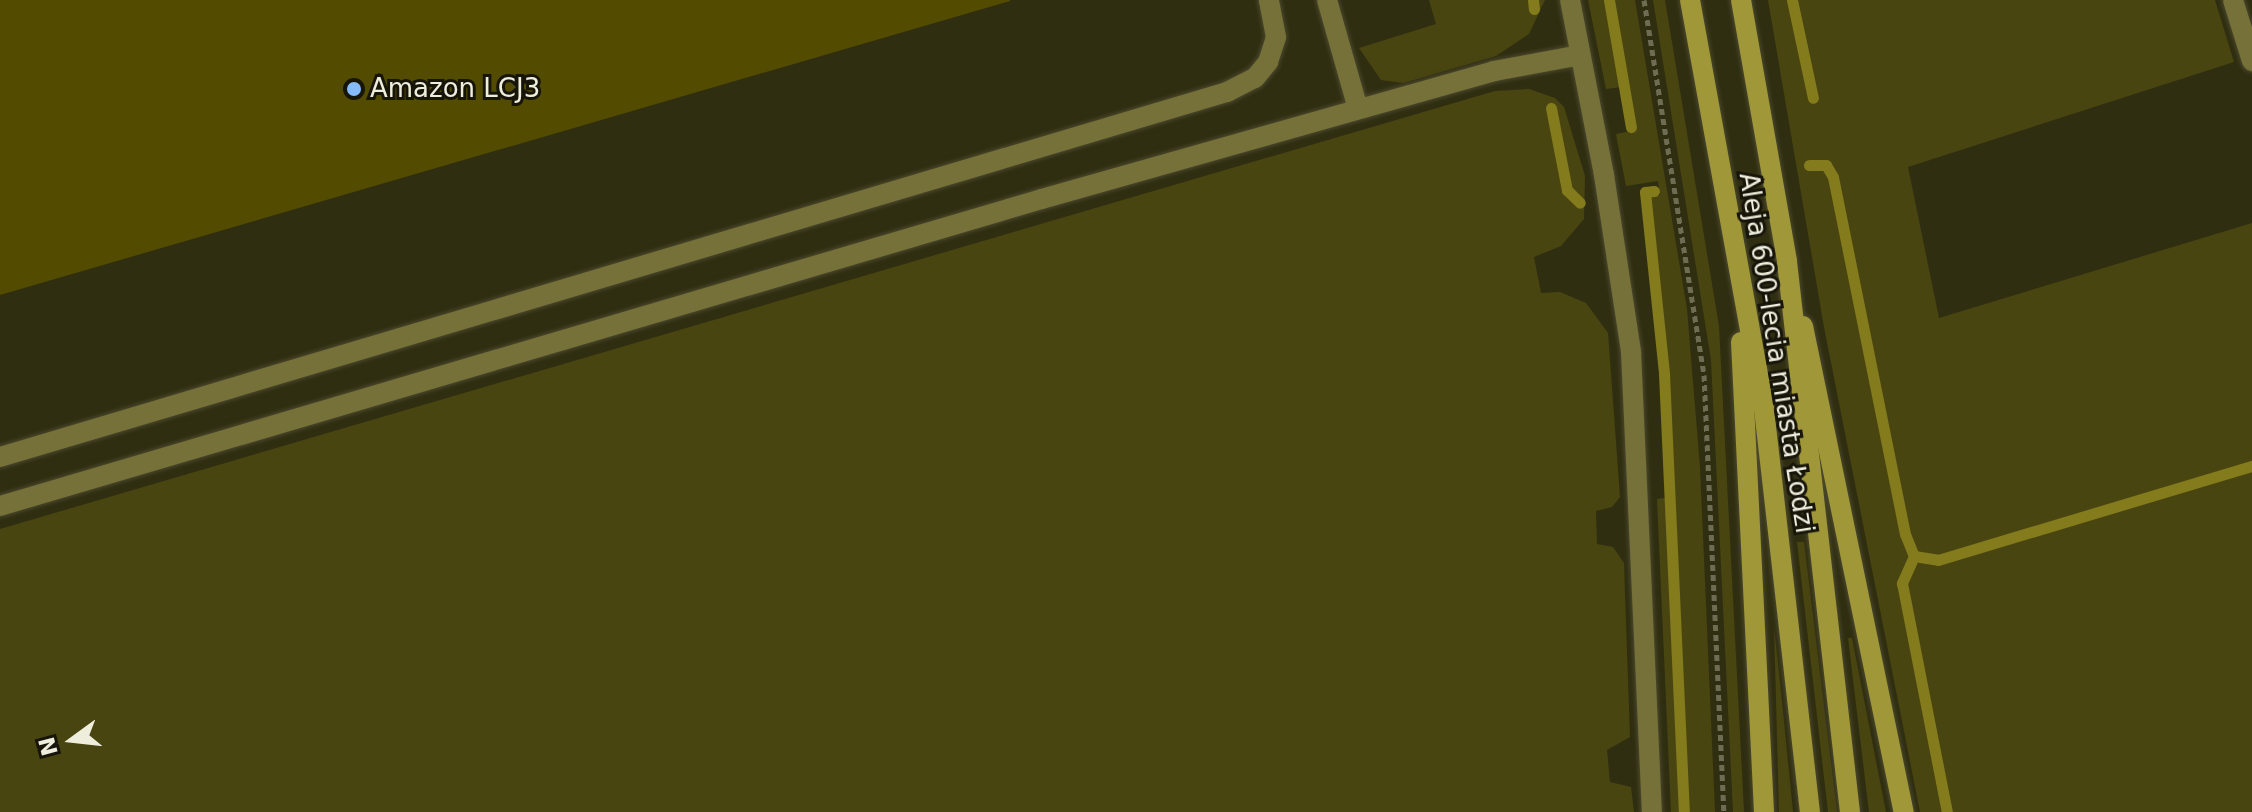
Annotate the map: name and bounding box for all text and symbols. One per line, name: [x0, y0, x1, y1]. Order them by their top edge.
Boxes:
place label: Amazon LCJ3: [370, 73, 540, 105]
marker: Amazon LCJ3: [345, 80, 363, 98]
street label: Aleja 600-lecia miasta Łodzi: [1732, 170, 1820, 536]
north arrow: [32, 700, 112, 780]
text: N: [34, 734, 63, 758]

